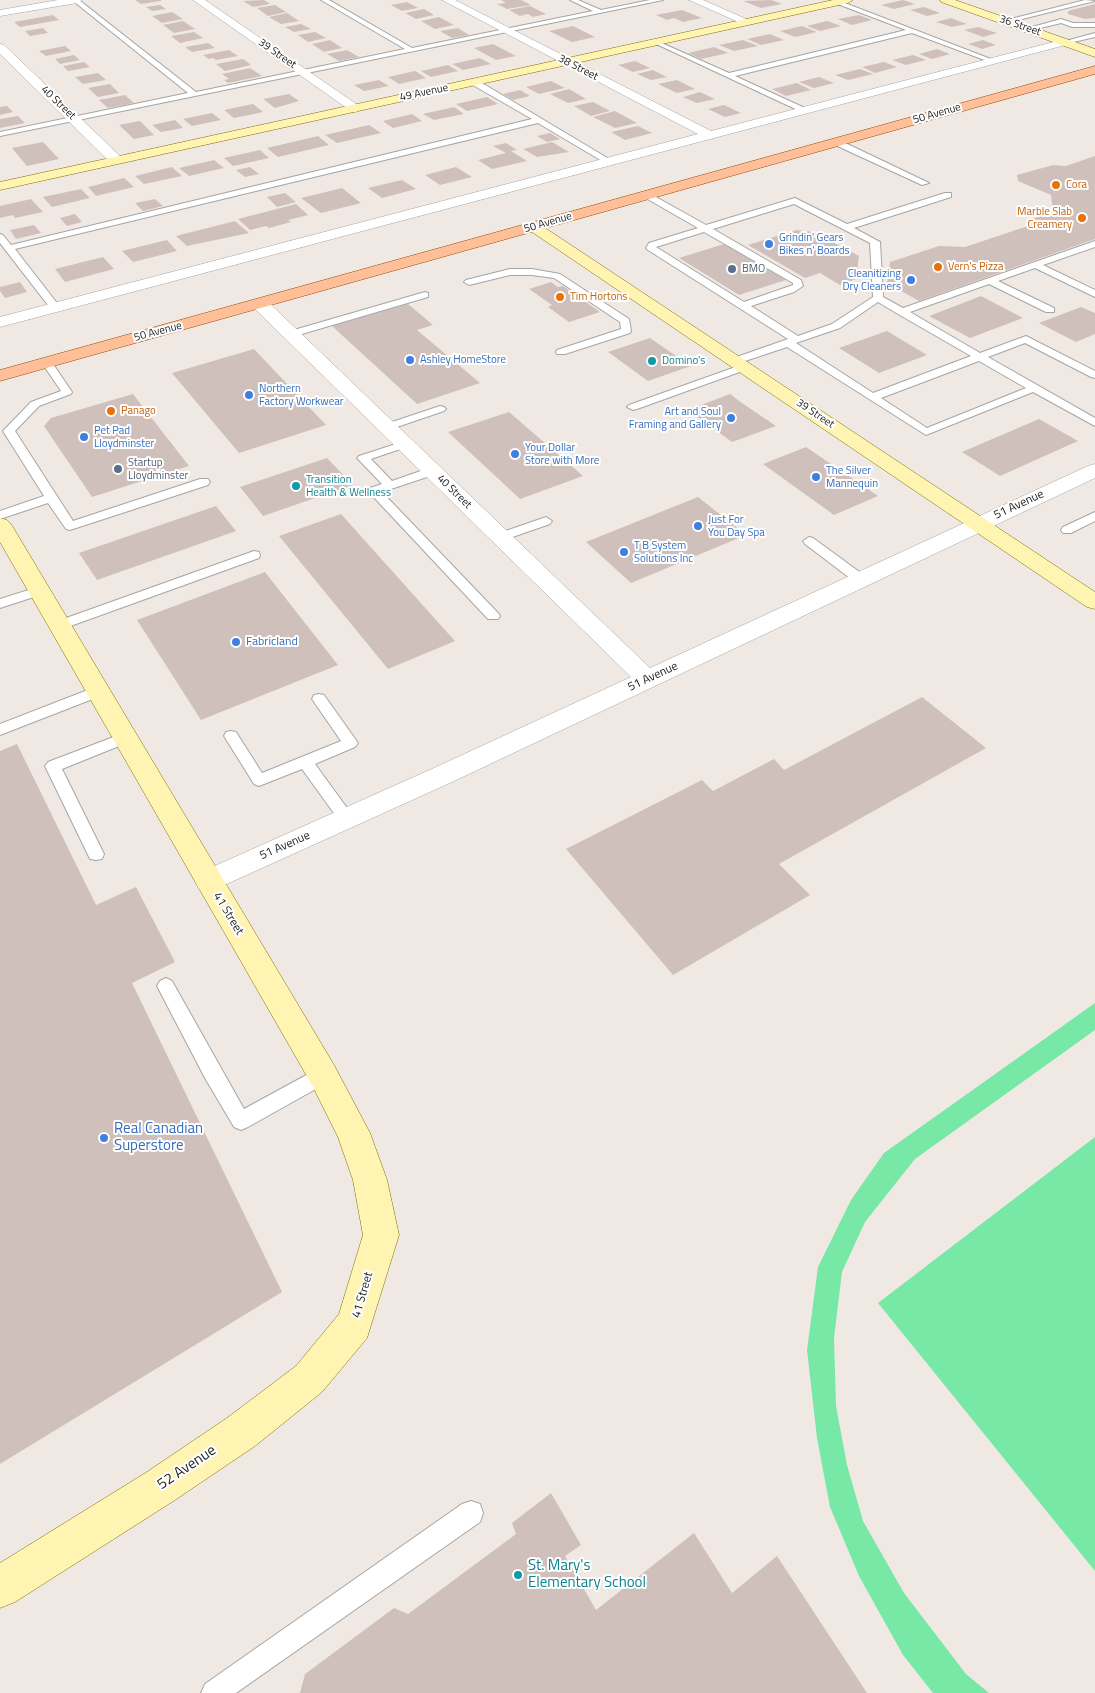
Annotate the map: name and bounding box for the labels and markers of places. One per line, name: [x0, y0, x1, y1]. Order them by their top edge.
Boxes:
place label: Cora: [1066, 178, 1087, 192]
marker: Cora: [1050, 179, 1062, 191]
place label: Marble Slab Creamery: [1017, 205, 1072, 231]
marker: Marble Slab Creamery: [1076, 212, 1088, 224]
place label: Grindin' Gears Bikes n' Boards: [779, 231, 850, 257]
marker: Grindin' Gears Bikes n' Boards: [763, 238, 775, 250]
place label: Vern's Pizza: [948, 260, 1003, 274]
marker: Vern's Pizza: [932, 261, 944, 273]
place label: BMO: [742, 262, 765, 276]
marker: BMO: [726, 263, 738, 275]
place label: Cleanitizing Dry Cleaners: [842, 267, 901, 293]
marker: Cleanitizing Dry Cleaners: [905, 274, 917, 286]
place label: Tim Hortons: [570, 290, 627, 304]
marker: Tim Hortons: [554, 291, 566, 303]
place label: Ashley HomeStore: [420, 353, 506, 367]
marker: Ashley HomeStore: [404, 354, 416, 366]
place label: Domino's: [662, 354, 705, 368]
marker: Domino's: [646, 355, 658, 367]
place label: Northern Factory Workwear: [259, 382, 344, 408]
marker: Northern Factory Workwear: [243, 389, 255, 401]
place label: Panago: [121, 404, 156, 418]
marker: Panago: [105, 405, 117, 417]
place label: Art and Soul Framing and Gallery: [629, 405, 721, 431]
marker: Art and Soul Framing and Gallery: [725, 412, 737, 424]
place label: Pet Pad Lloydminster: [94, 424, 154, 450]
marker: Pet Pad Lloydminster: [78, 431, 90, 443]
place label: Your Dollar Store with More: [525, 441, 599, 467]
marker: Your Dollar Store with More: [509, 448, 521, 460]
place label: Startup Lloydminster: [128, 456, 188, 482]
marker: Startup Lloydminster: [112, 463, 124, 475]
place label: The Silver Mannequin: [826, 464, 878, 490]
marker: The Silver Mannequin: [810, 471, 822, 483]
place label: Transition Health & Wellness: [306, 473, 391, 499]
marker: Transition Health & Wellness: [290, 480, 302, 492]
place label: Just For You Day Spa: [708, 513, 765, 539]
marker: Just For You Day Spa: [692, 520, 704, 532]
place label: T B System Solutions Inc: [634, 539, 693, 565]
marker: T B System Solutions Inc: [618, 546, 630, 558]
place label: Fabricland: [246, 635, 298, 649]
marker: Fabricland: [230, 636, 242, 648]
place label: Real Canadian Superstore: [114, 1120, 203, 1155]
marker: Real Canadian Superstore: [98, 1132, 110, 1144]
place label: St. Mary's Elementary School: [528, 1557, 646, 1592]
marker: St. Mary's Elementary School: [512, 1569, 524, 1581]

